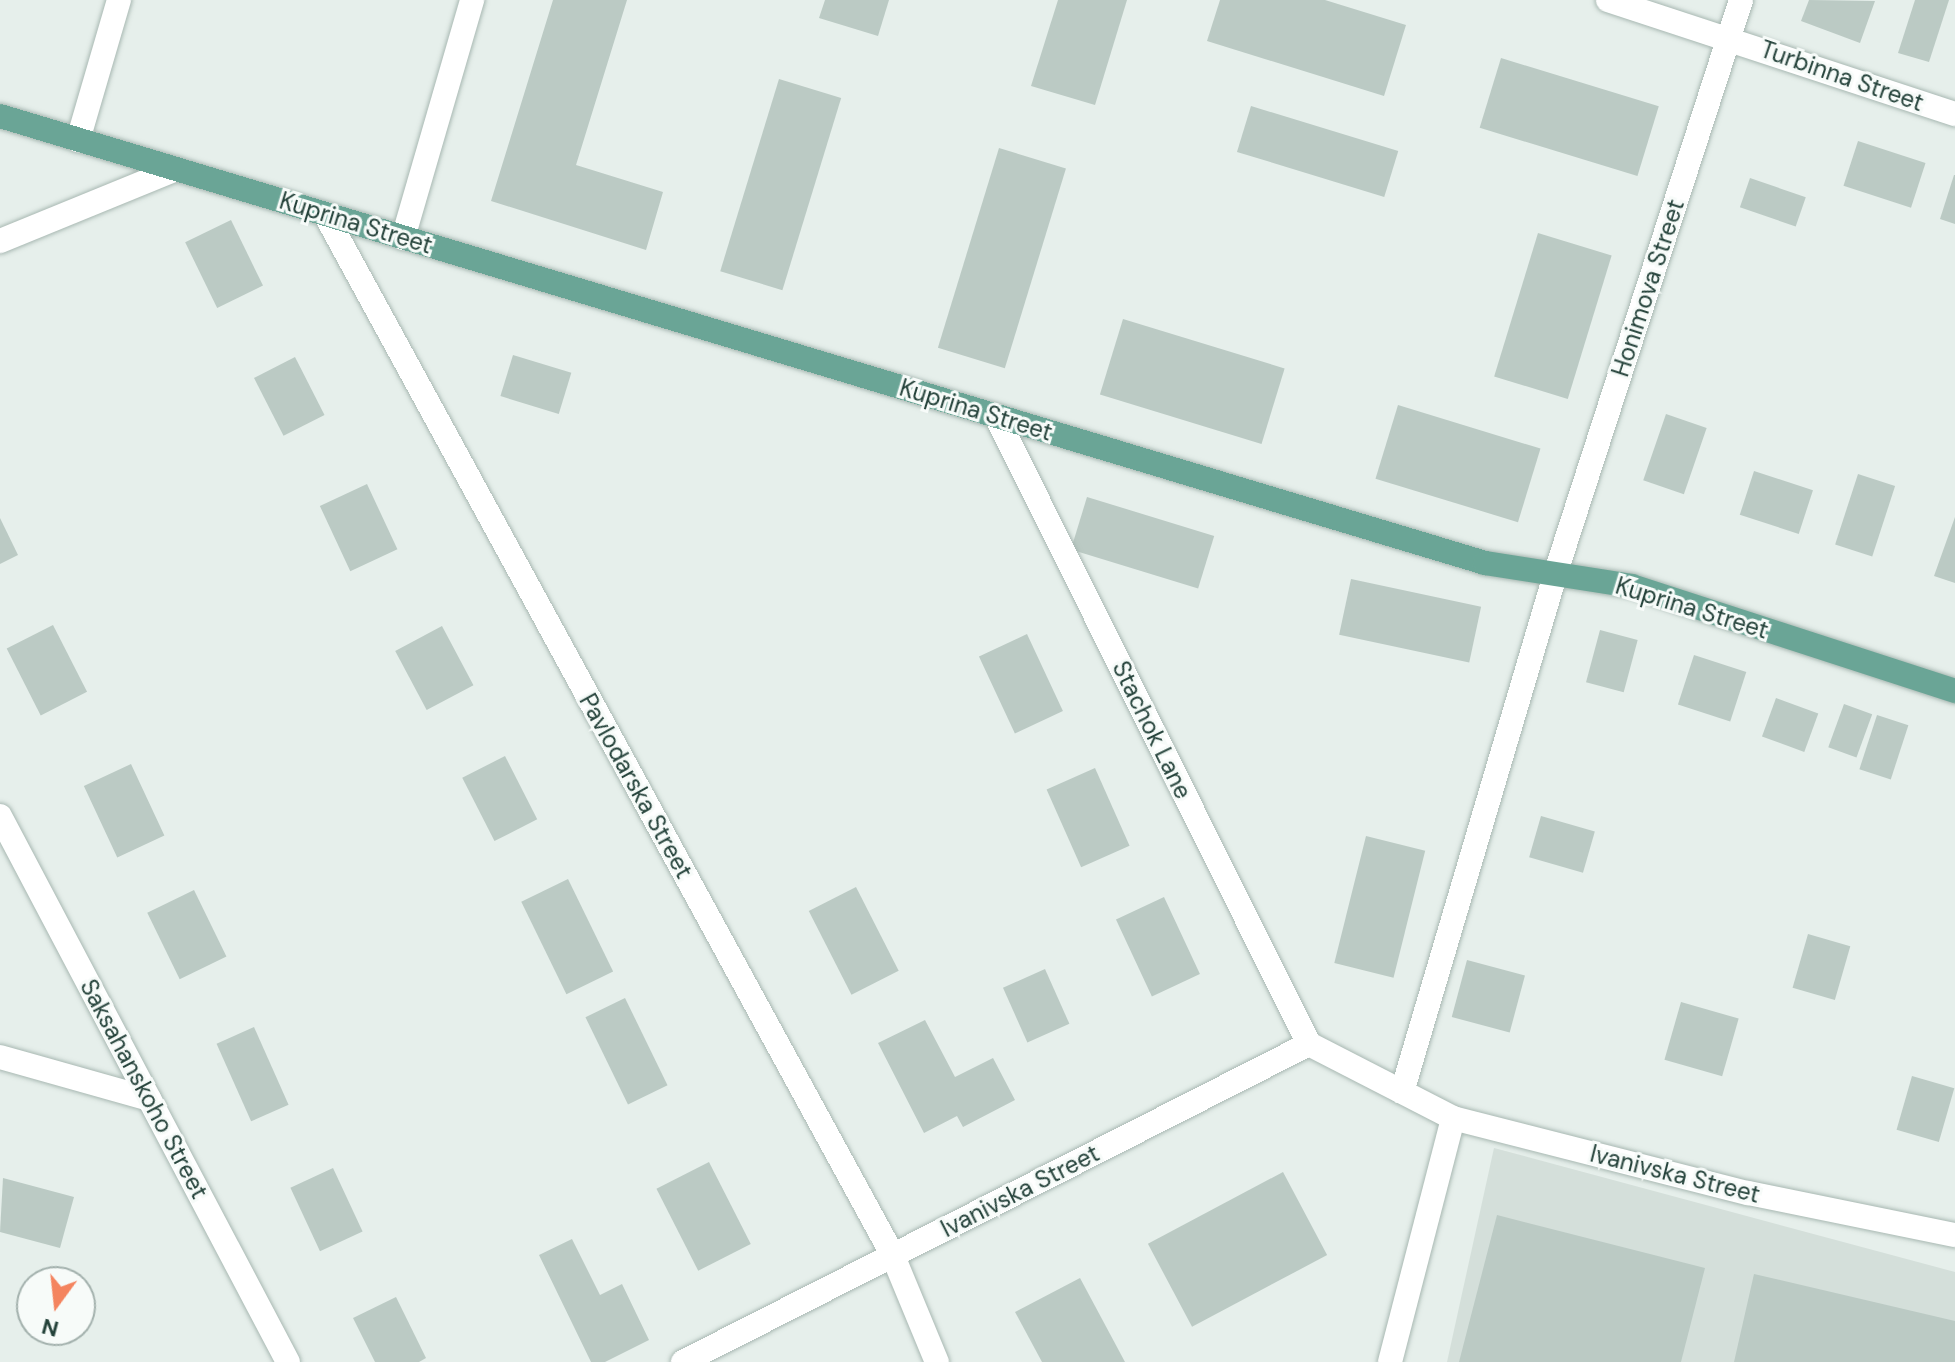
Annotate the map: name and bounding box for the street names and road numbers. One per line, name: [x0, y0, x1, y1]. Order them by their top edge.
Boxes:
street label: Turbinna Street: [1757, 35, 1927, 117]
street label: Kuprina Street: [276, 186, 436, 260]
street label: Honimova Street: [1606, 196, 1690, 380]
street label: Kuprina Street: [896, 373, 1056, 447]
street label: Kuprina Street: [1612, 571, 1772, 645]
street label: Stachok Lane: [1106, 656, 1198, 804]
street label: Pavlodarska Street: [573, 689, 699, 883]
street label: Saksahanskoho Street: [74, 974, 214, 1204]
street label: Ivanivska Street: [936, 1139, 1104, 1243]
street label: Ivanivska Street: [1587, 1139, 1763, 1209]

